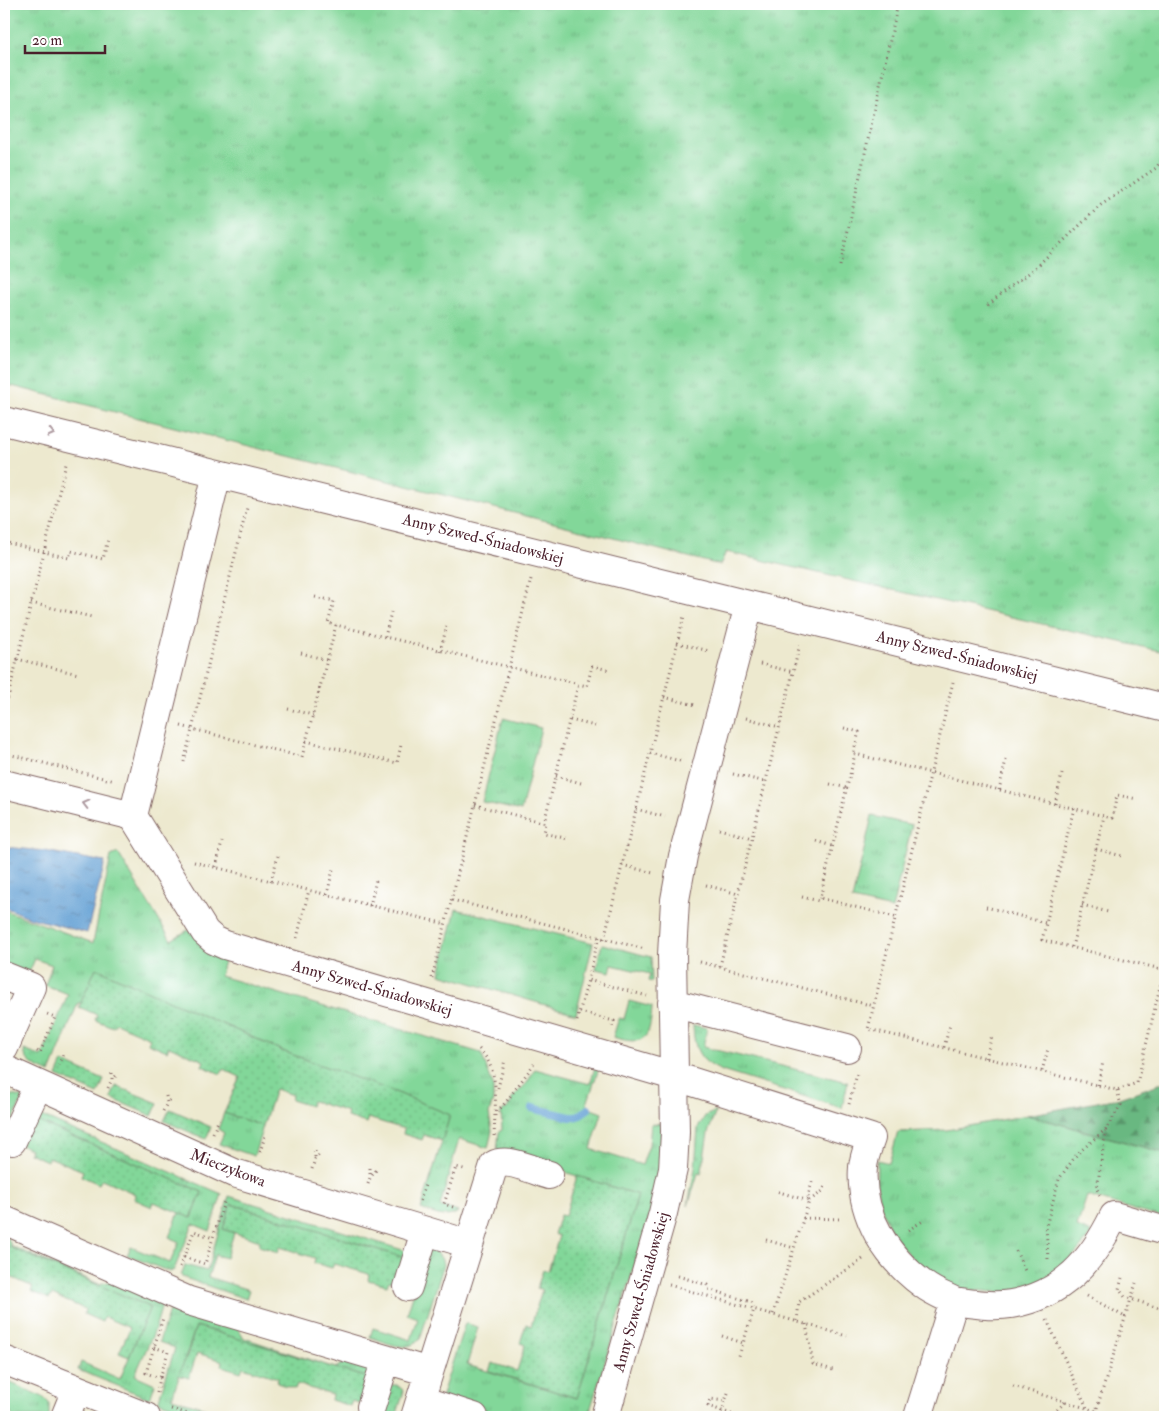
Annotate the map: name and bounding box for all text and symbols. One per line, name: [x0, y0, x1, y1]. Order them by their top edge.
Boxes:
scale bar: [25, 22, 105, 54]
text: 20 m: [32, 31, 62, 50]
one-way arrow: [47, 427, 55, 437]
street label: Anny Szwed-Śniadowskiej: [399, 509, 566, 569]
street label: Anny Szwed-Śniadowskiej: [873, 626, 1040, 686]
one-way arrow: [82, 799, 91, 810]
street label: Anny Szwed-Śniadowskiej: [289, 955, 454, 1020]
street label: Mieczykowa: [188, 1145, 269, 1192]
street label: Anny Szwed-Śniadowskiej: [608, 1210, 673, 1375]

